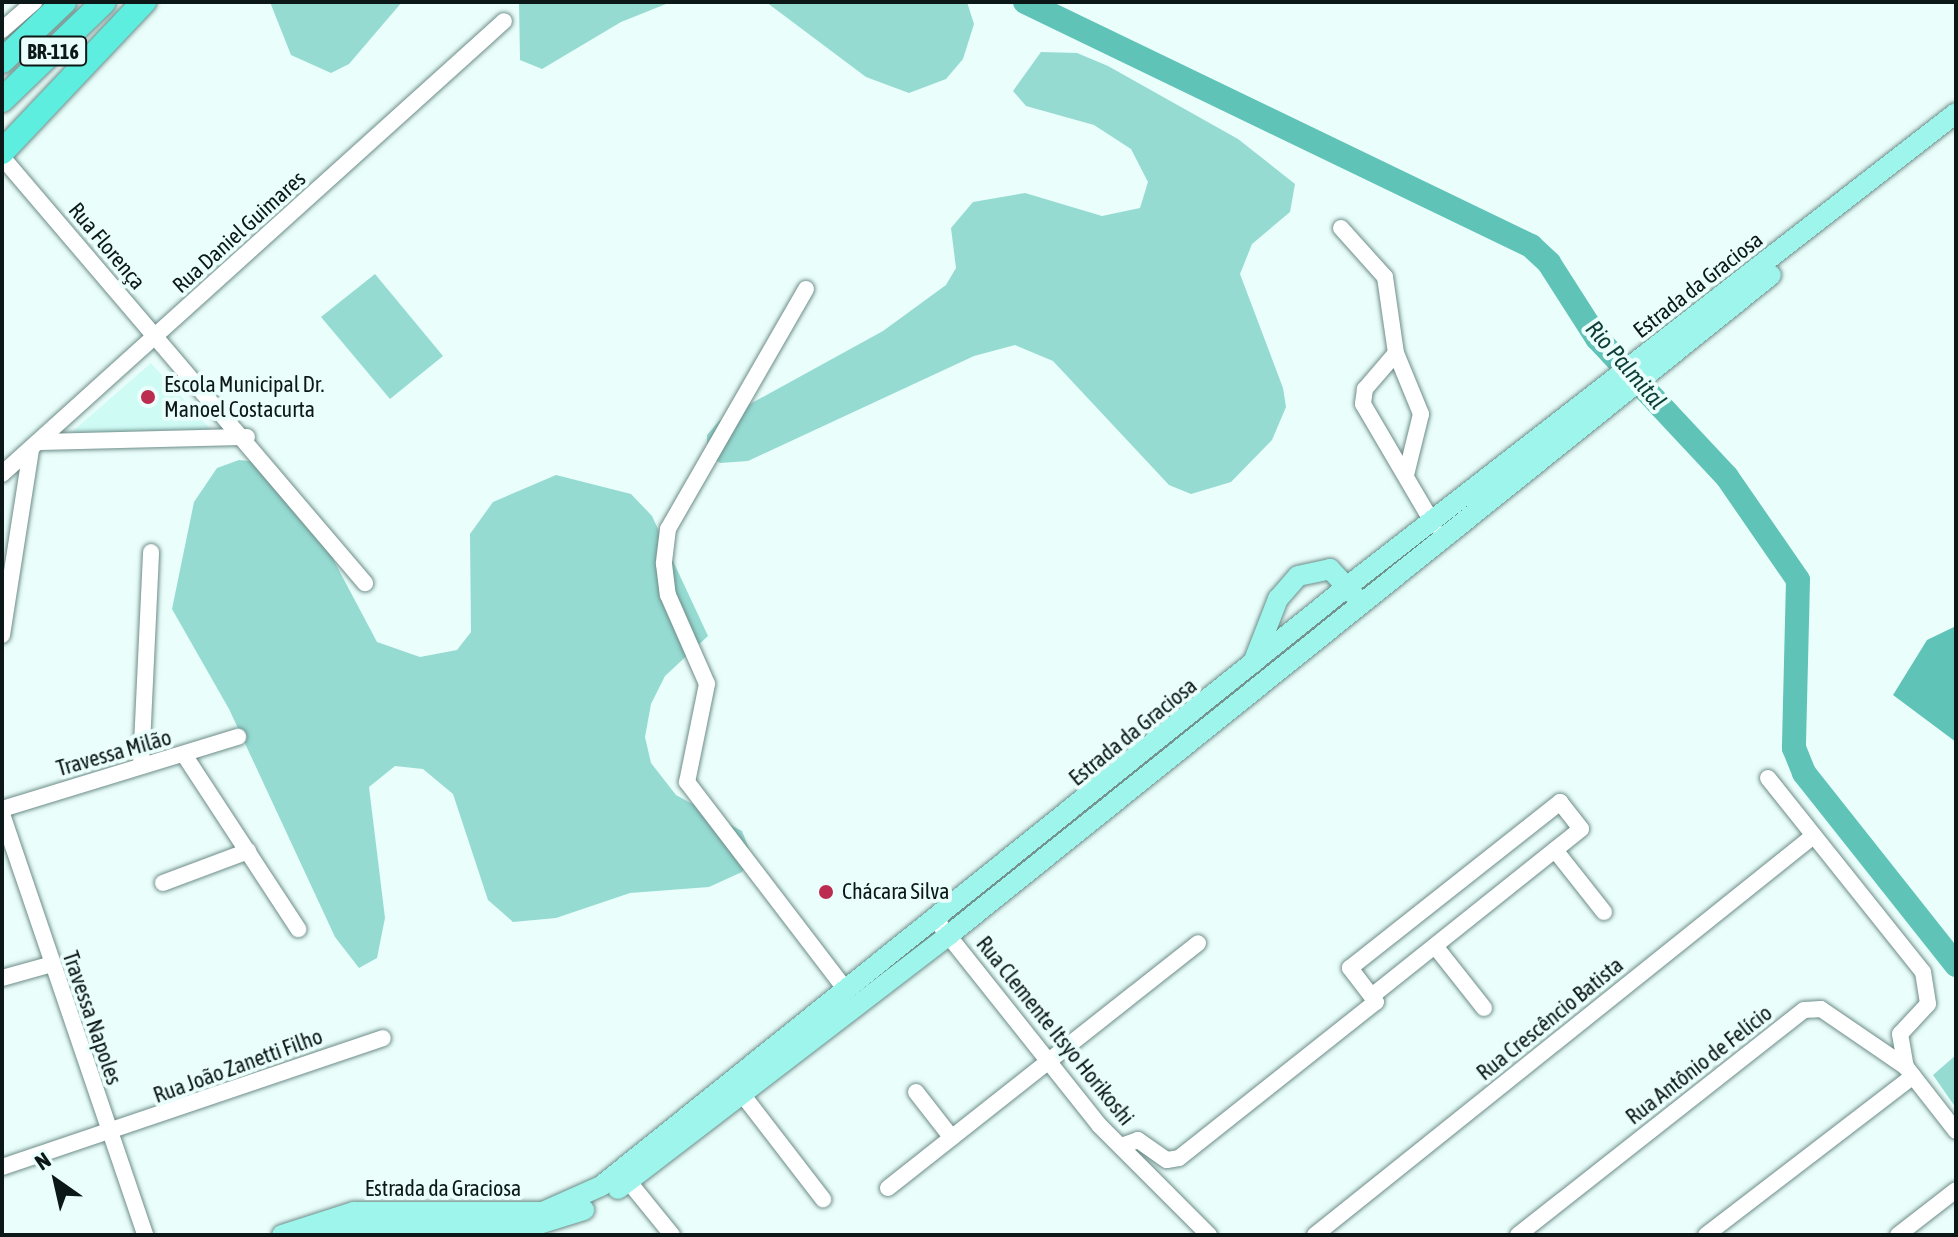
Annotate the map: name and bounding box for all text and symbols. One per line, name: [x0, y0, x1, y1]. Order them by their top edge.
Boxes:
road number: BR-116: [19, 35, 87, 67]
street label: Rua Daniel Guimares: [167, 165, 311, 299]
street label: Rua Florença: [63, 197, 151, 295]
street label: Estrada da Graciosa: [1628, 226, 1768, 344]
water label: Rio Palmital: [1580, 315, 1672, 415]
place label: Escola Municipal Dr. Manoel Costacurta: [164, 371, 324, 422]
marker: Escola Municipal Dr. Manoel Costacurta: [139, 388, 157, 406]
street label: Estrada da Graciosa: [1064, 672, 1202, 792]
street label: Travessa Milão: [53, 724, 175, 782]
place label: Chácara Silva: [842, 879, 949, 905]
marker: Chácara Silva: [817, 883, 835, 901]
street label: Rua Clemente Itsyo Horikoshi: [971, 931, 1139, 1131]
street label: Travessa Napoles: [57, 948, 127, 1088]
street label: Rua Crescêncio Batista: [1471, 952, 1629, 1086]
street label: Rua Antônio de Felício: [1621, 1000, 1777, 1130]
street label: Rua João Zanetti Filho: [150, 1023, 326, 1109]
north arrow: [16, 1141, 96, 1221]
text: N: [30, 1147, 55, 1176]
street label: Estrada da Graciosa: [365, 1176, 521, 1202]

